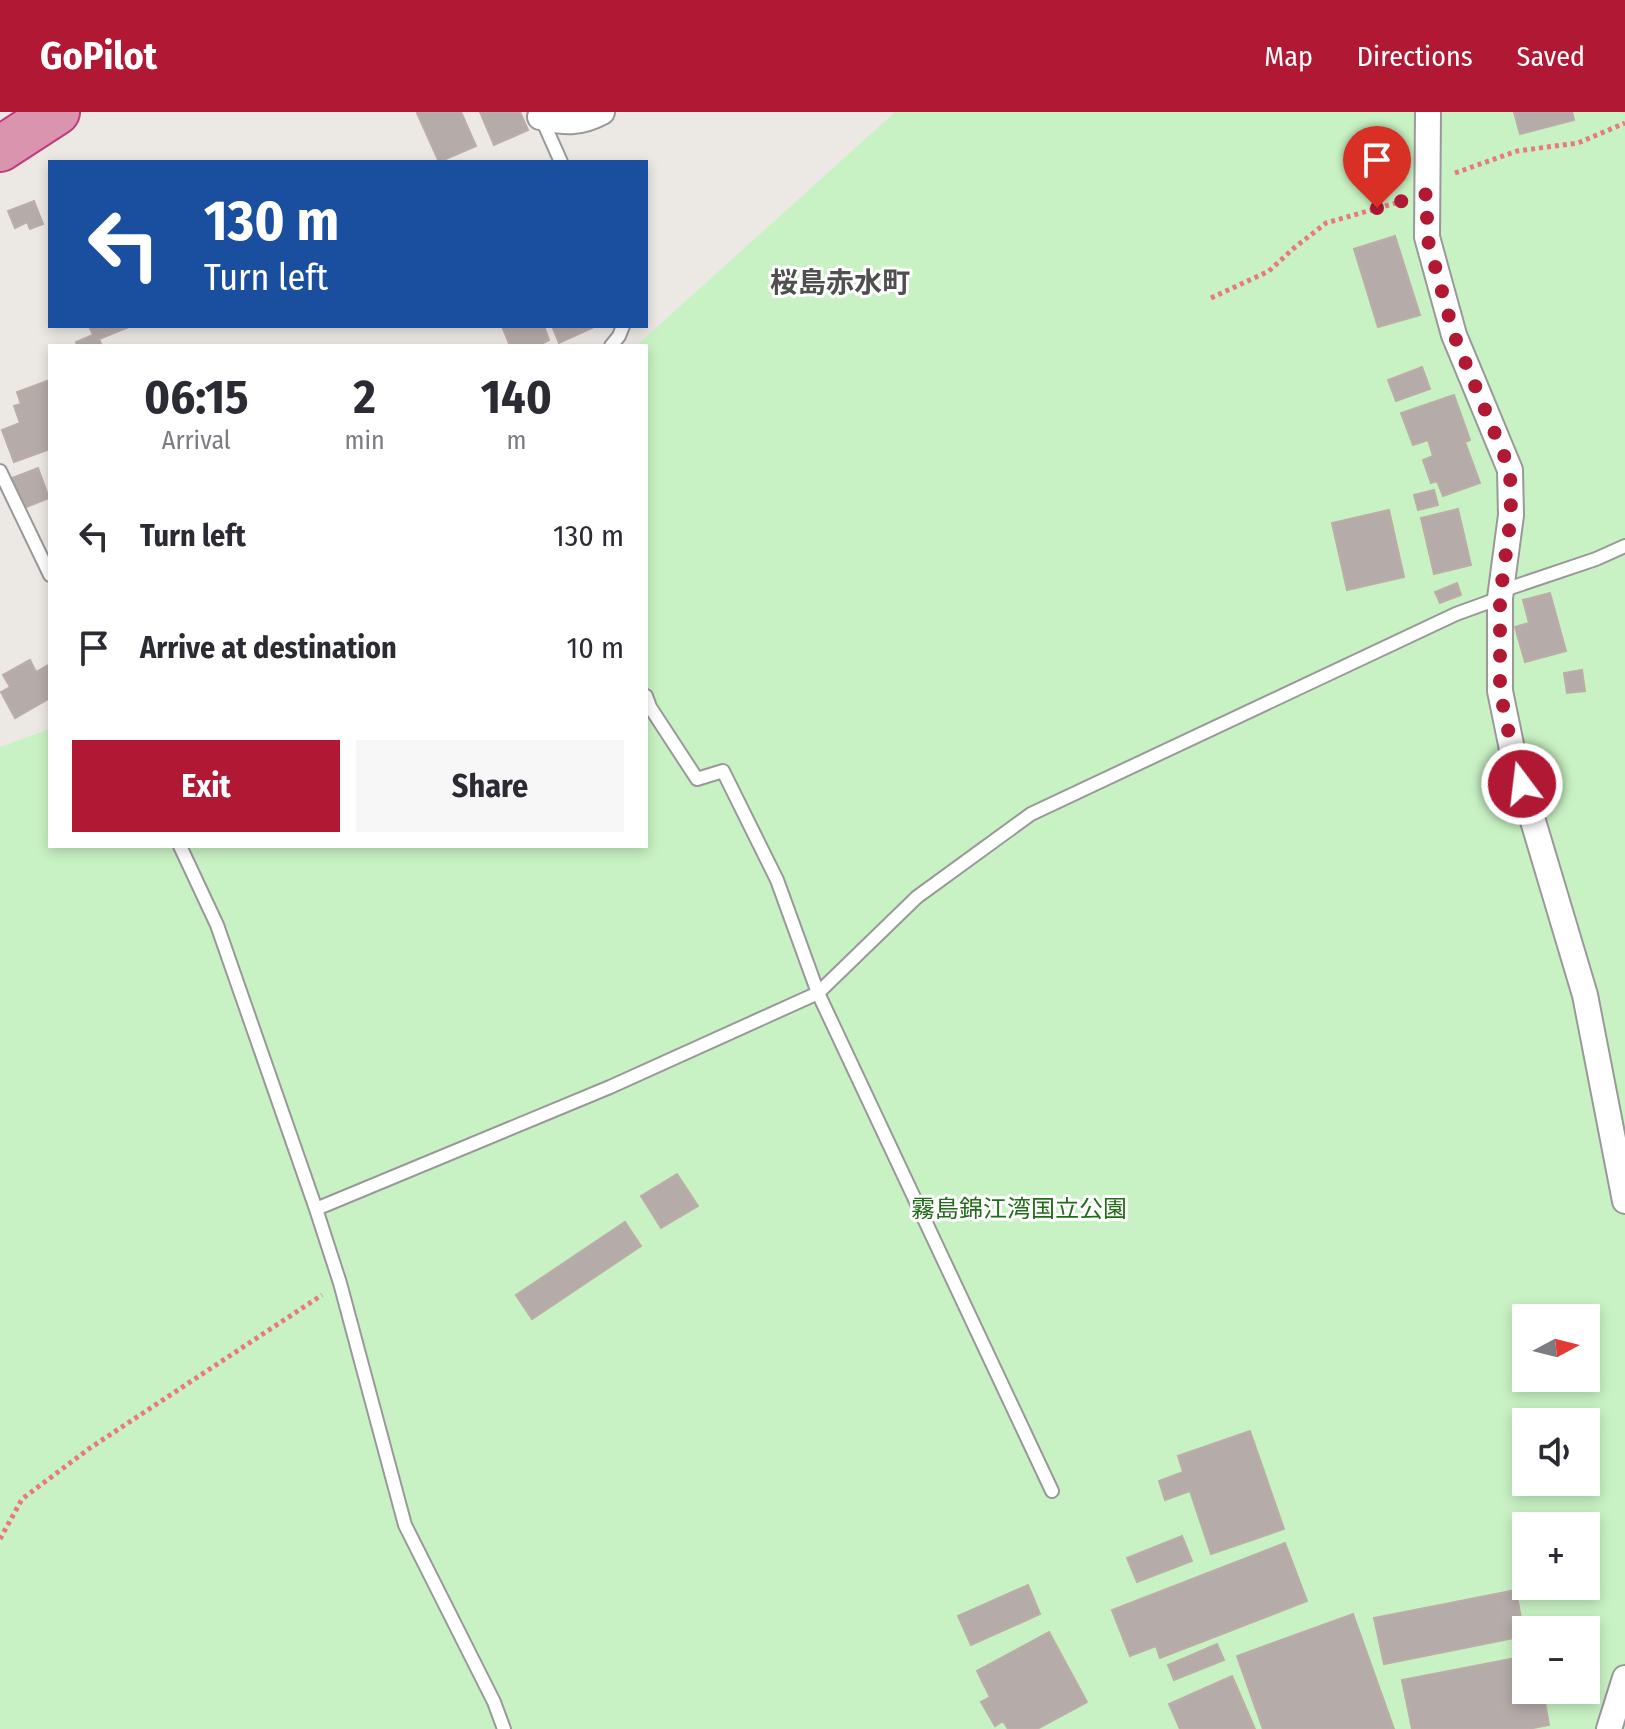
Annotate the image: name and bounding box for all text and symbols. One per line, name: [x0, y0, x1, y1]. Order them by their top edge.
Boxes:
text: GoPilot: [40, 33, 157, 79]
text: Map: [1264, 40, 1313, 73]
text: Directions: [1357, 40, 1473, 73]
text: Saved: [1517, 40, 1585, 73]
pin: [1343, 126, 1411, 208]
icon: arrive: [1355, 138, 1399, 182]
text: 130 m: [204, 188, 339, 255]
icon: left: [72, 192, 176, 296]
text: Turn left: [204, 256, 328, 300]
district label: 桜島赤水町: [770, 266, 910, 299]
text: 06:15: [144, 368, 249, 426]
text: 2: [354, 368, 376, 426]
text: 140: [481, 368, 552, 426]
text: Arrival: [162, 425, 231, 456]
text: min: [345, 425, 385, 456]
text: m: [506, 425, 526, 456]
icon: left: [72, 514, 116, 558]
text: Turn left: [140, 518, 246, 554]
text: 130 m: [553, 518, 624, 554]
icon: arrive: [72, 626, 116, 670]
text: Arrive at destination: [140, 630, 397, 666]
text: 10 m: [567, 630, 624, 666]
button: Exit: [72, 740, 340, 832]
button: Share: [356, 740, 624, 832]
position arrow: [1480, 742, 1564, 826]
park label: 霧島錦江湾国立公園: [911, 1195, 1127, 1223]
north arrow: [1512, 1304, 1600, 1392]
map controls: [1512, 1304, 1600, 1704]
button: sound: [1512, 1408, 1600, 1496]
button: +: [1512, 1512, 1600, 1600]
button: −: [1512, 1616, 1600, 1704]

